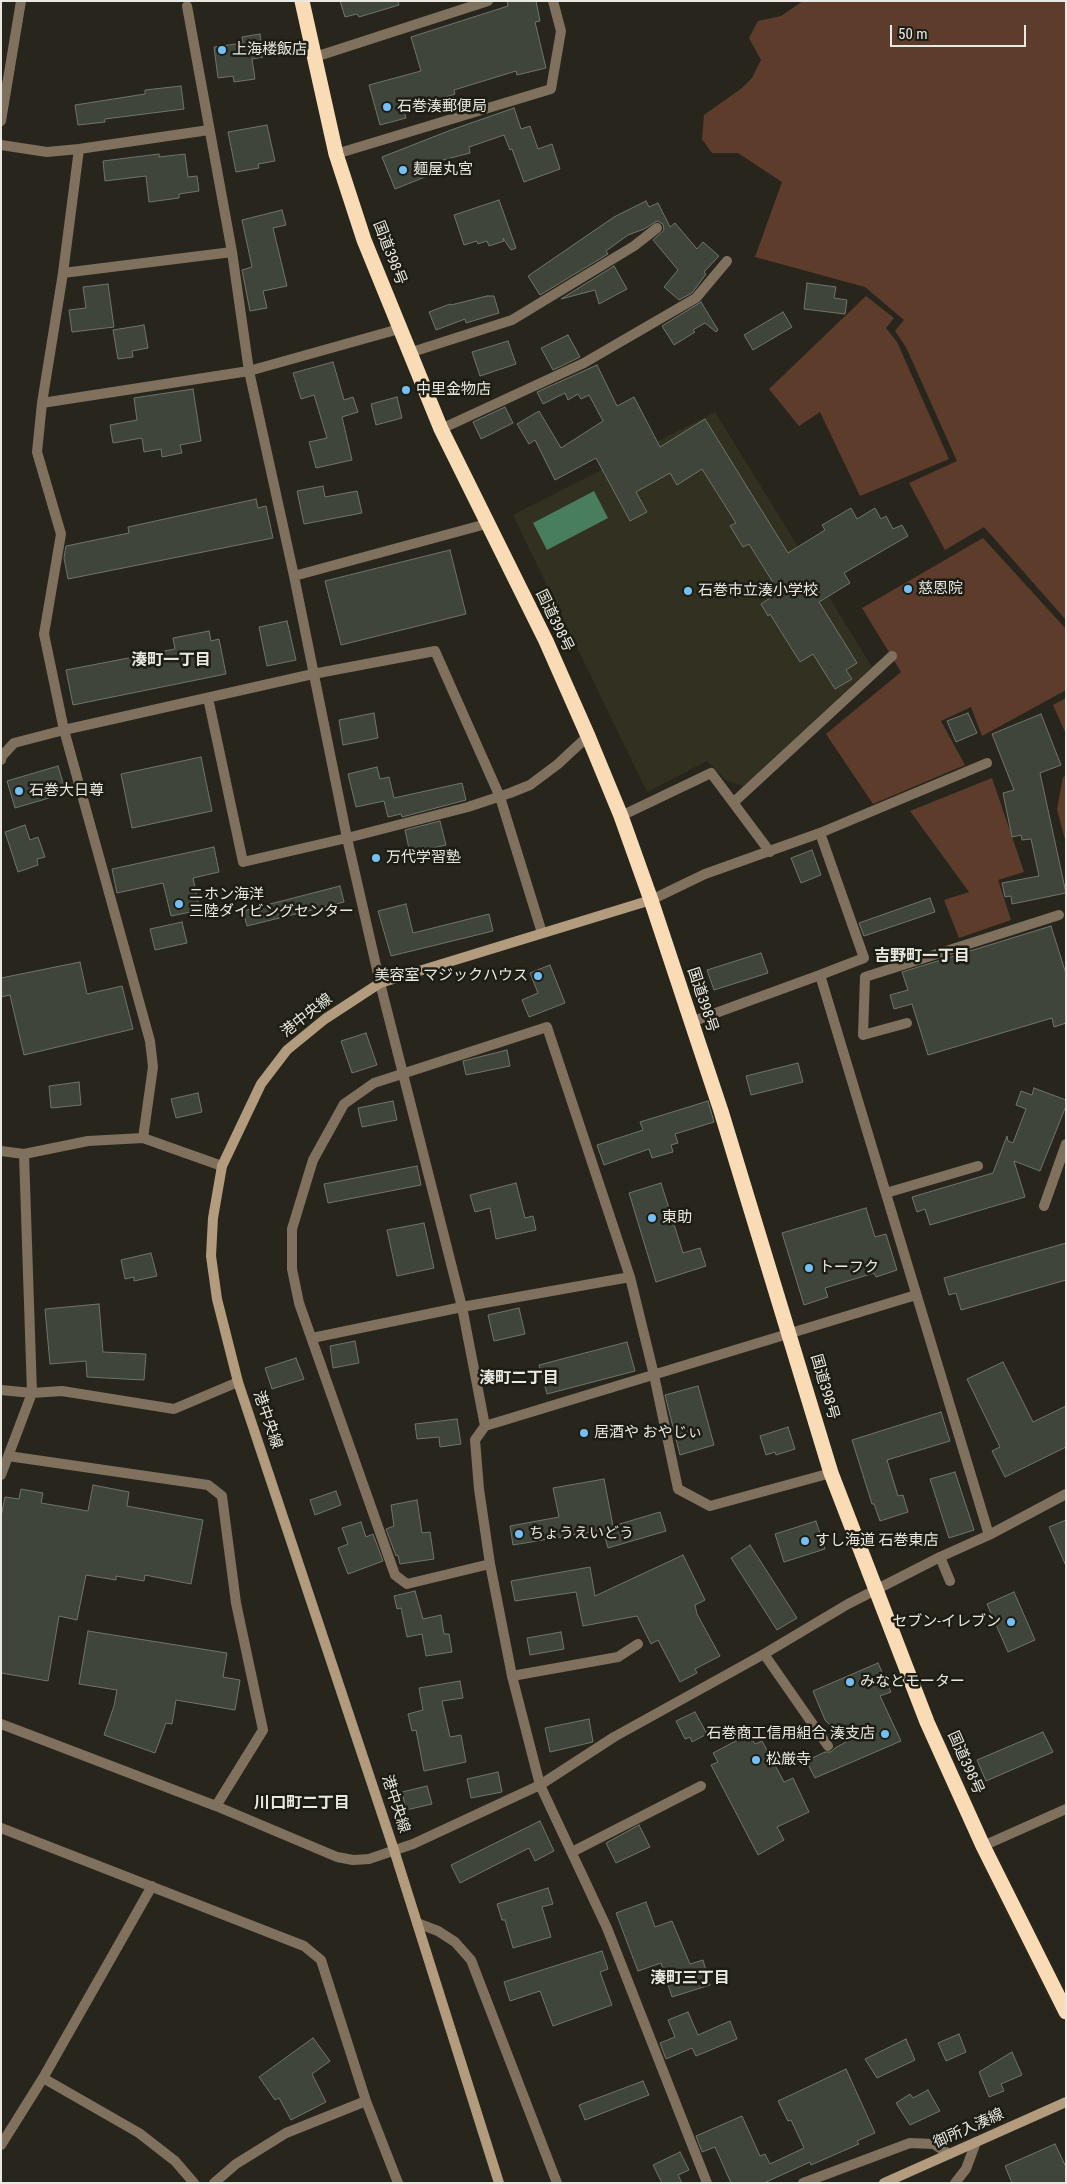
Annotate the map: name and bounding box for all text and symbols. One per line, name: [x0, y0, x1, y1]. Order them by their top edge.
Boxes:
scale bar: [892, 15, 1028, 47]
text: 50 m: [898, 25, 928, 43]
place label: 上海楼飯店: [232, 41, 307, 59]
marker: 上海楼飯店: [216, 44, 228, 56]
place label: 石巻湊郵便局: [397, 98, 487, 116]
marker: 石巻湊郵便局: [381, 101, 393, 113]
place label: 麺屋丸宮: [413, 161, 473, 179]
marker: 麺屋丸宮: [397, 164, 409, 176]
street label: 国道398号: [369, 218, 409, 288]
place label: 中里金物店: [416, 381, 491, 399]
marker: 中里金物店: [400, 384, 412, 396]
place label: 慈恩院: [918, 580, 963, 598]
place label: 石巻市立湊小学校: [698, 582, 818, 600]
marker: 慈恩院: [902, 583, 914, 595]
marker: 石巻市立湊小学校: [682, 585, 694, 597]
street label: 国道398号: [531, 587, 577, 655]
district label: 湊町一丁目: [131, 651, 211, 671]
place label: 石巻大日尊: [29, 782, 104, 800]
marker: 石巻大日尊: [13, 785, 25, 797]
place label: 万代学習塾: [386, 849, 461, 867]
marker: 万代学習塾: [370, 852, 382, 864]
place label: ニホン海洋 三陸ダイビングセンター: [189, 886, 354, 921]
marker: ニホン海洋 三陸ダイビングセンター: [173, 898, 185, 910]
district label: 吉野町一丁目: [874, 947, 970, 967]
street label: 国道398号: [683, 965, 721, 1035]
place label: 美容室 マジックハウス: [375, 967, 528, 985]
marker: 美容室 マジックハウス: [532, 970, 544, 982]
street label: 港中央線: [278, 990, 336, 1042]
place label: 東助: [662, 1209, 692, 1227]
marker: 東助: [646, 1212, 658, 1224]
place label: トーフク: [819, 1259, 879, 1277]
marker: トーフク: [803, 1262, 815, 1274]
street label: 国道398号: [806, 1352, 842, 1422]
district label: 湊町二丁目: [479, 1369, 559, 1389]
street label: 港中央線: [249, 1389, 285, 1451]
place label: 居酒や おやじぃ: [594, 1424, 702, 1442]
marker: 居酒や おやじぃ: [578, 1427, 590, 1439]
place label: ちょうえいどう: [529, 1525, 634, 1543]
marker: ちょうえいどう: [513, 1528, 525, 1540]
place label: すし海道 石巻東店: [815, 1532, 938, 1550]
marker: すし海道 石巻東店: [799, 1535, 811, 1547]
place label: セブン-イレブン: [892, 1613, 1001, 1631]
marker: セブン-イレブン: [1005, 1616, 1017, 1628]
place label: みなとモーター: [860, 1673, 965, 1691]
marker: みなとモーター: [844, 1676, 856, 1688]
place label: 石巻商工信用組合 湊支店: [707, 1725, 875, 1743]
marker: 石巻商工信用組合 湊支店: [879, 1728, 891, 1740]
street label: 国道398号: [943, 1729, 987, 1797]
place label: 松厳寺: [766, 1751, 811, 1769]
marker: 松厳寺: [750, 1754, 762, 1766]
street label: 港中央線: [377, 1773, 413, 1835]
district label: 川口町二丁目: [254, 1794, 350, 1814]
district label: 湊町三丁目: [650, 1969, 730, 1989]
street label: 御所入湊線: [931, 2106, 1007, 2152]

